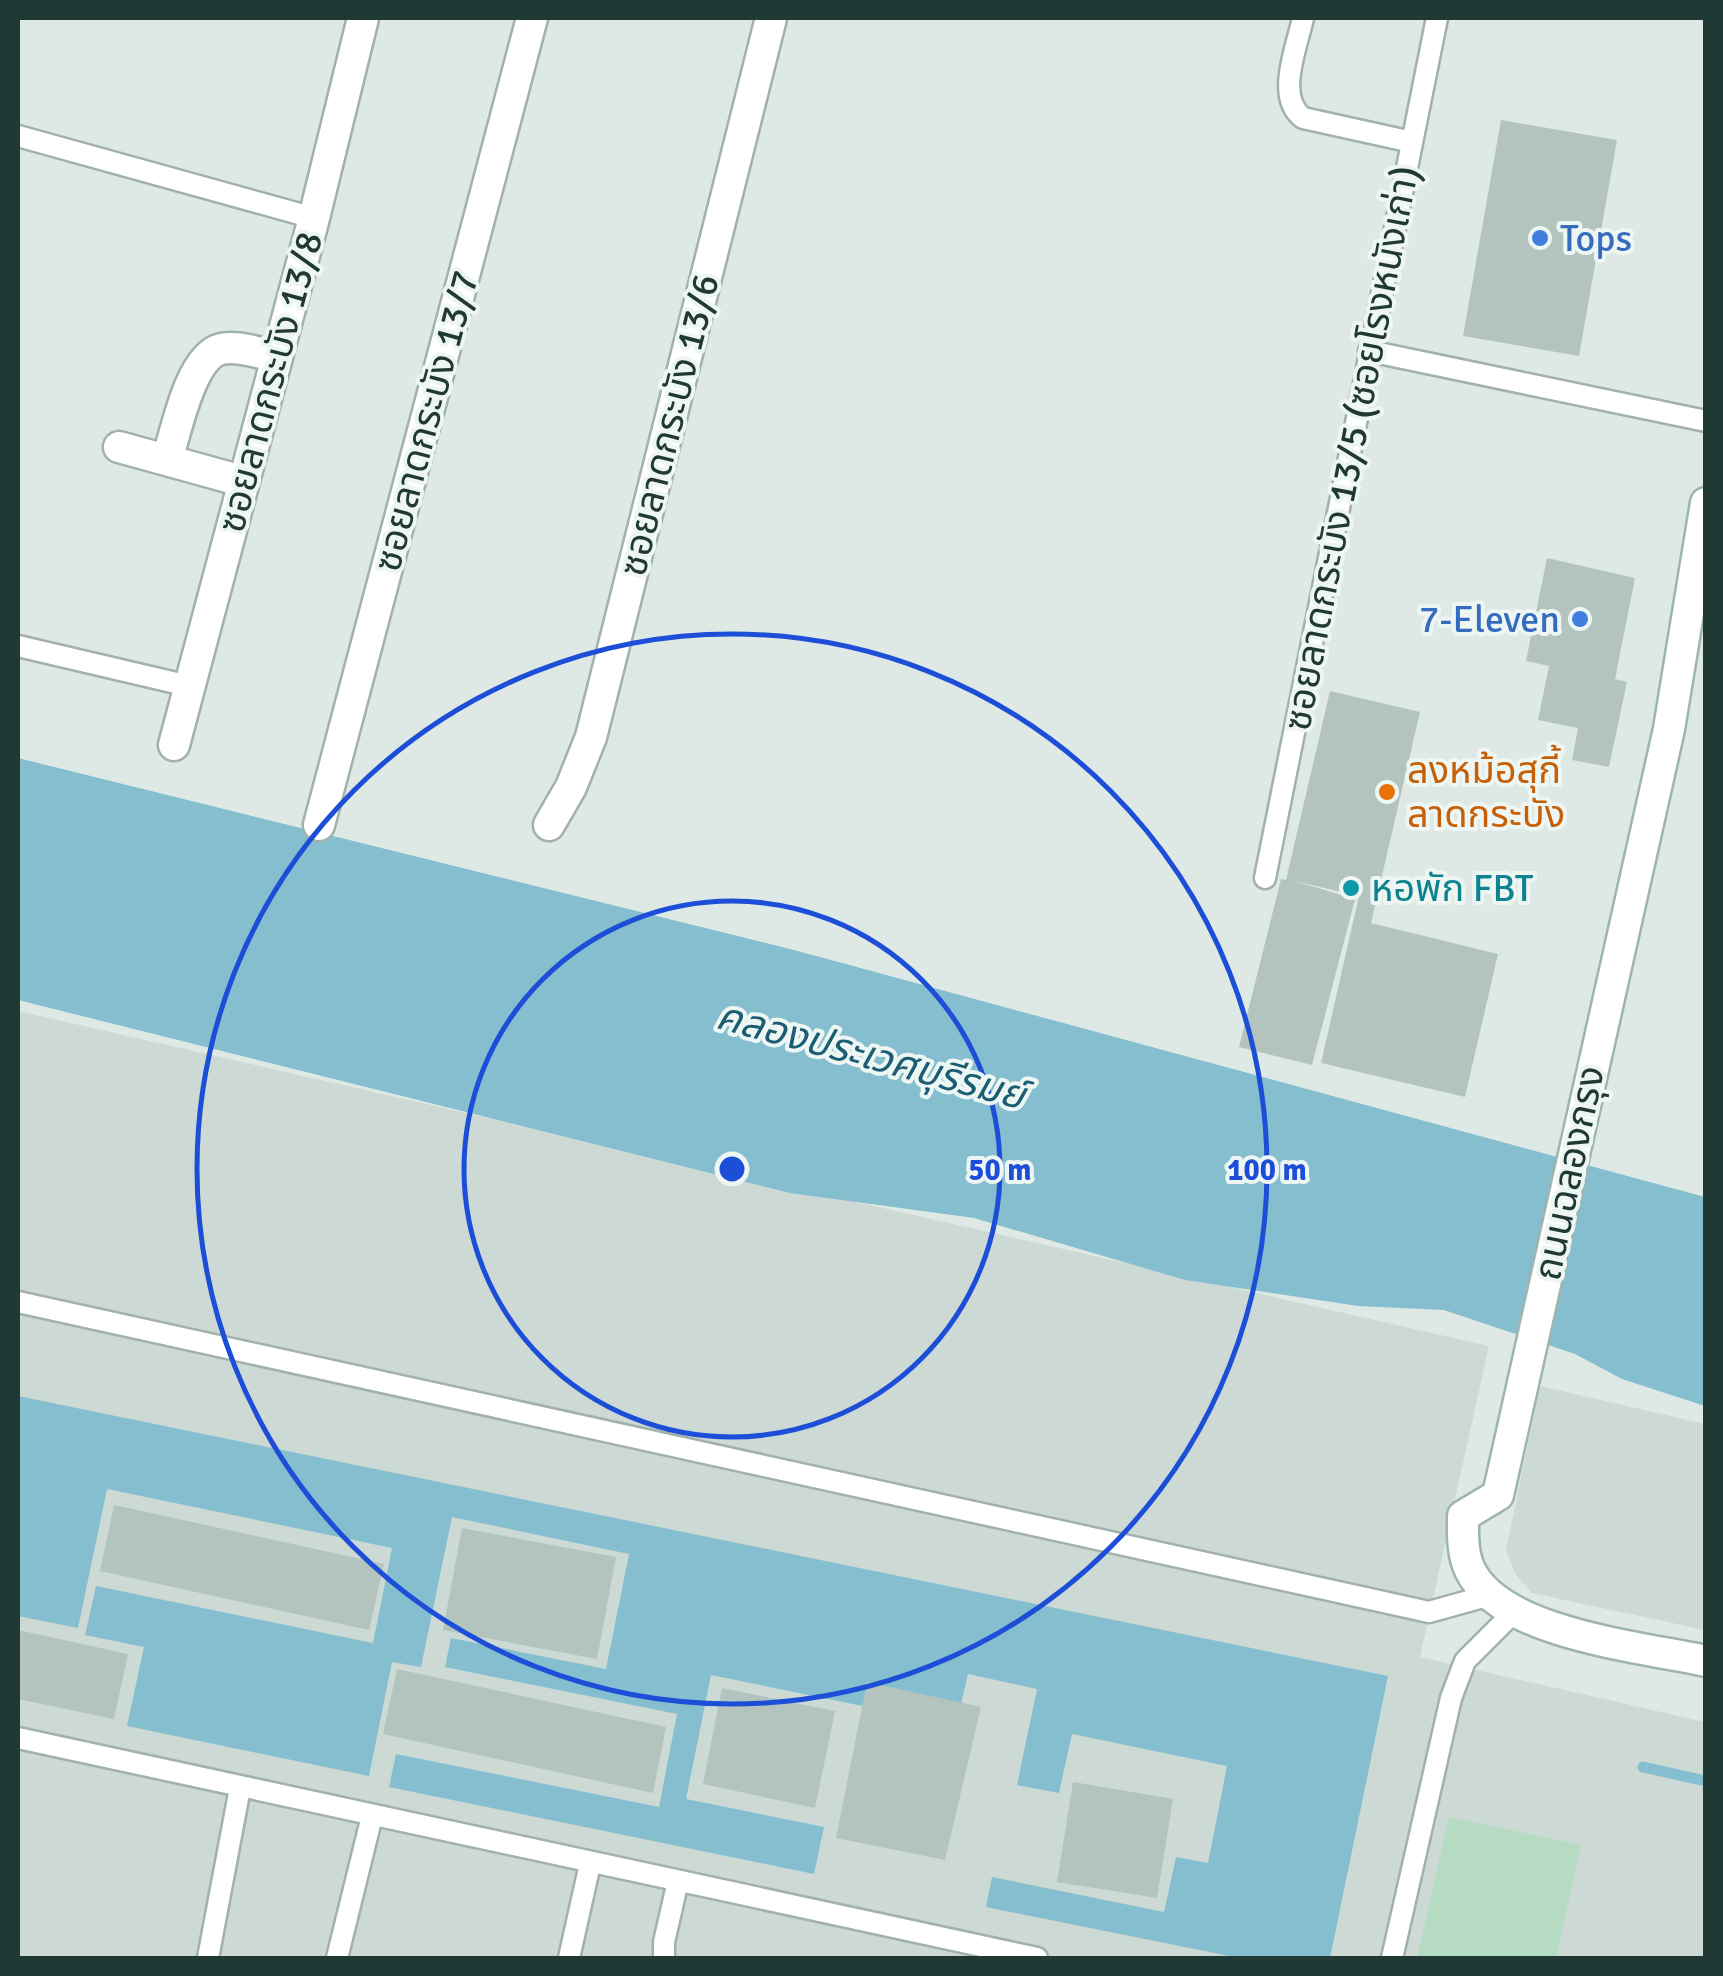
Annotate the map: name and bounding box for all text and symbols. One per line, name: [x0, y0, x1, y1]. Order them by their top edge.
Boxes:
street label: ซอยลาดกระบัง 13/5 (ซอยโรงหนังเก่า): [1274, 162, 1429, 734]
place label: Tops: [1560, 215, 1632, 262]
street label: ซอยลาดกระบัง 13/8: [208, 227, 333, 538]
marker: Tops: [1529, 227, 1551, 249]
street label: ซอยลาดกระบัง 13/7: [364, 266, 489, 577]
street label: ซอยลาดกระบัง 13/6: [609, 269, 730, 581]
place label: 7-Eleven: [1419, 596, 1560, 643]
marker: 7-Eleven: [1569, 608, 1591, 630]
place label: ลงหม้อสุกี้ ลาดกระบัง: [1407, 744, 1565, 838]
marker: ลงหม้อสุกี้ ลาดกระบัง: [1376, 781, 1398, 803]
place label: หอพัก FBT: [1371, 865, 1534, 912]
marker: หอพัก FBT: [1340, 877, 1362, 899]
water label: คลองประเวศบุรีรมย์: [711, 991, 1037, 1123]
street label: ถนนฉลองกรุง: [1524, 1062, 1615, 1285]
centre of rings: [714, 1151, 750, 1187]
text: 50 m: [968, 1152, 1032, 1189]
text: 100 m: [1227, 1152, 1307, 1189]

